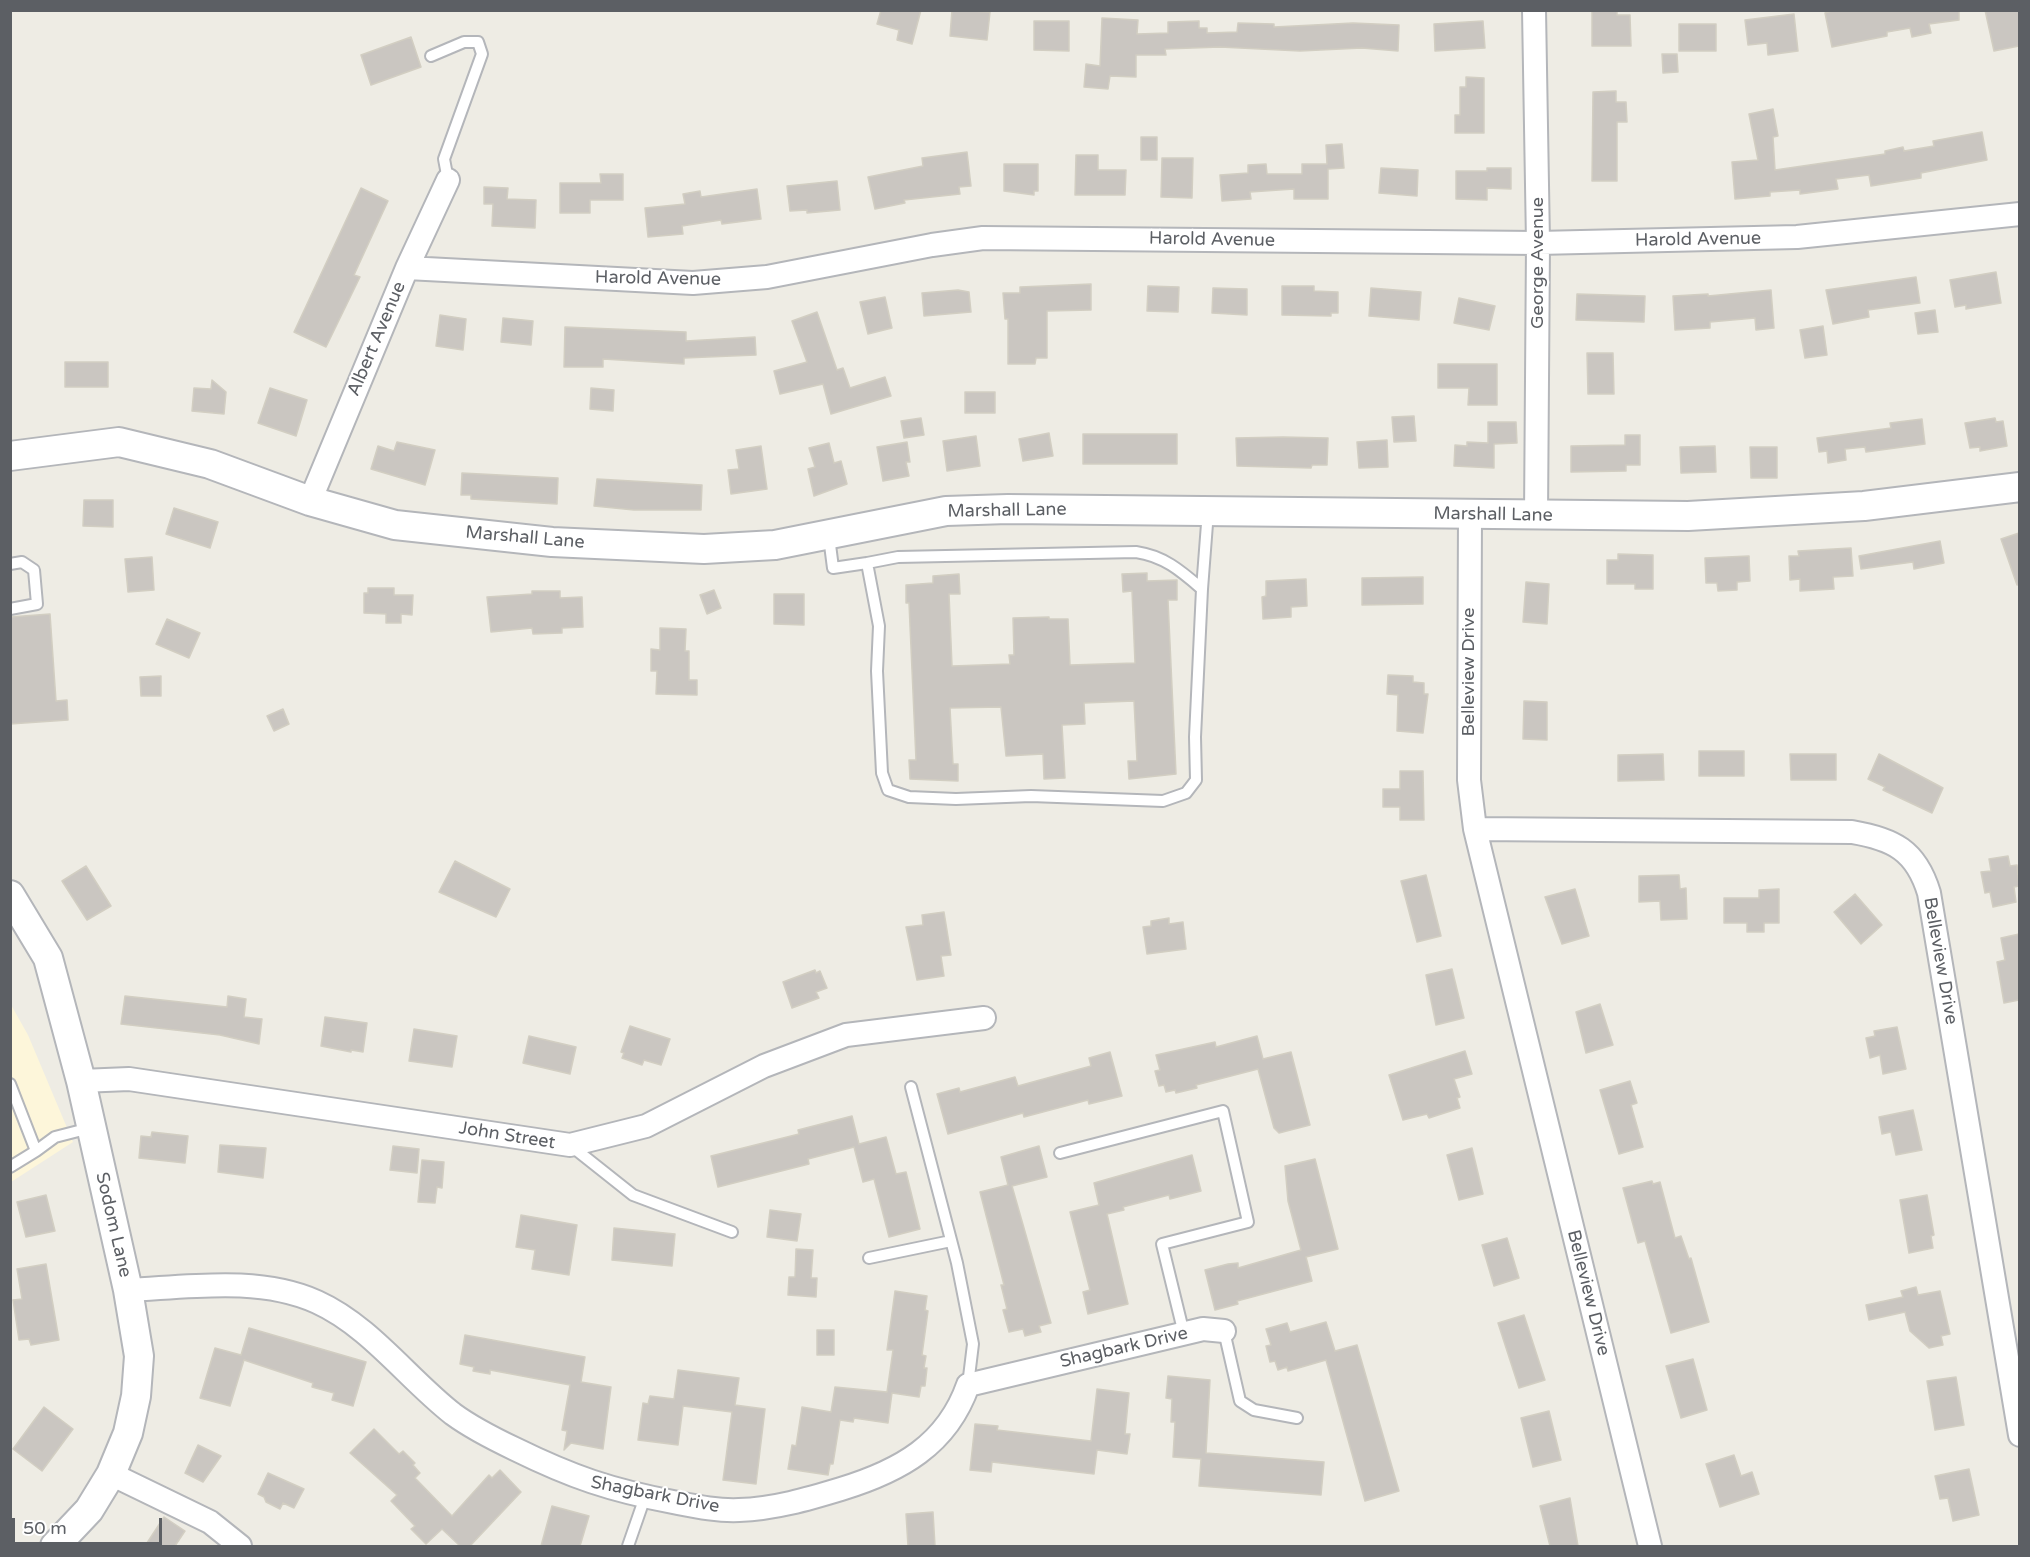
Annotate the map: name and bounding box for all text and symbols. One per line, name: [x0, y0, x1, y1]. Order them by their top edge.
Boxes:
street label: George Avenue: [1527, 197, 1549, 329]
street label: Harold Avenue: [1149, 228, 1275, 252]
street label: Harold Avenue: [1635, 228, 1761, 252]
street label: Harold Avenue: [595, 267, 721, 291]
street label: Albert Avenue: [343, 279, 411, 399]
street label: Marshall Lane: [947, 499, 1067, 523]
street label: Marshall Lane: [1433, 503, 1553, 527]
street label: Marshall Lane: [465, 522, 585, 554]
street label: Belleview Drive: [1458, 607, 1480, 737]
street label: Belleview Drive: [1918, 896, 1962, 1026]
street label: John Street: [457, 1118, 557, 1154]
street label: Sodom Lane: [90, 1170, 136, 1280]
street label: Belleview Drive: [1562, 1228, 1614, 1358]
street label: Shagbark Drive: [1058, 1323, 1190, 1373]
street label: Shagbark Drive: [589, 1472, 721, 1518]
scale bar: [15, 1506, 165, 1544]
text: 50 m: [23, 1517, 67, 1539]

